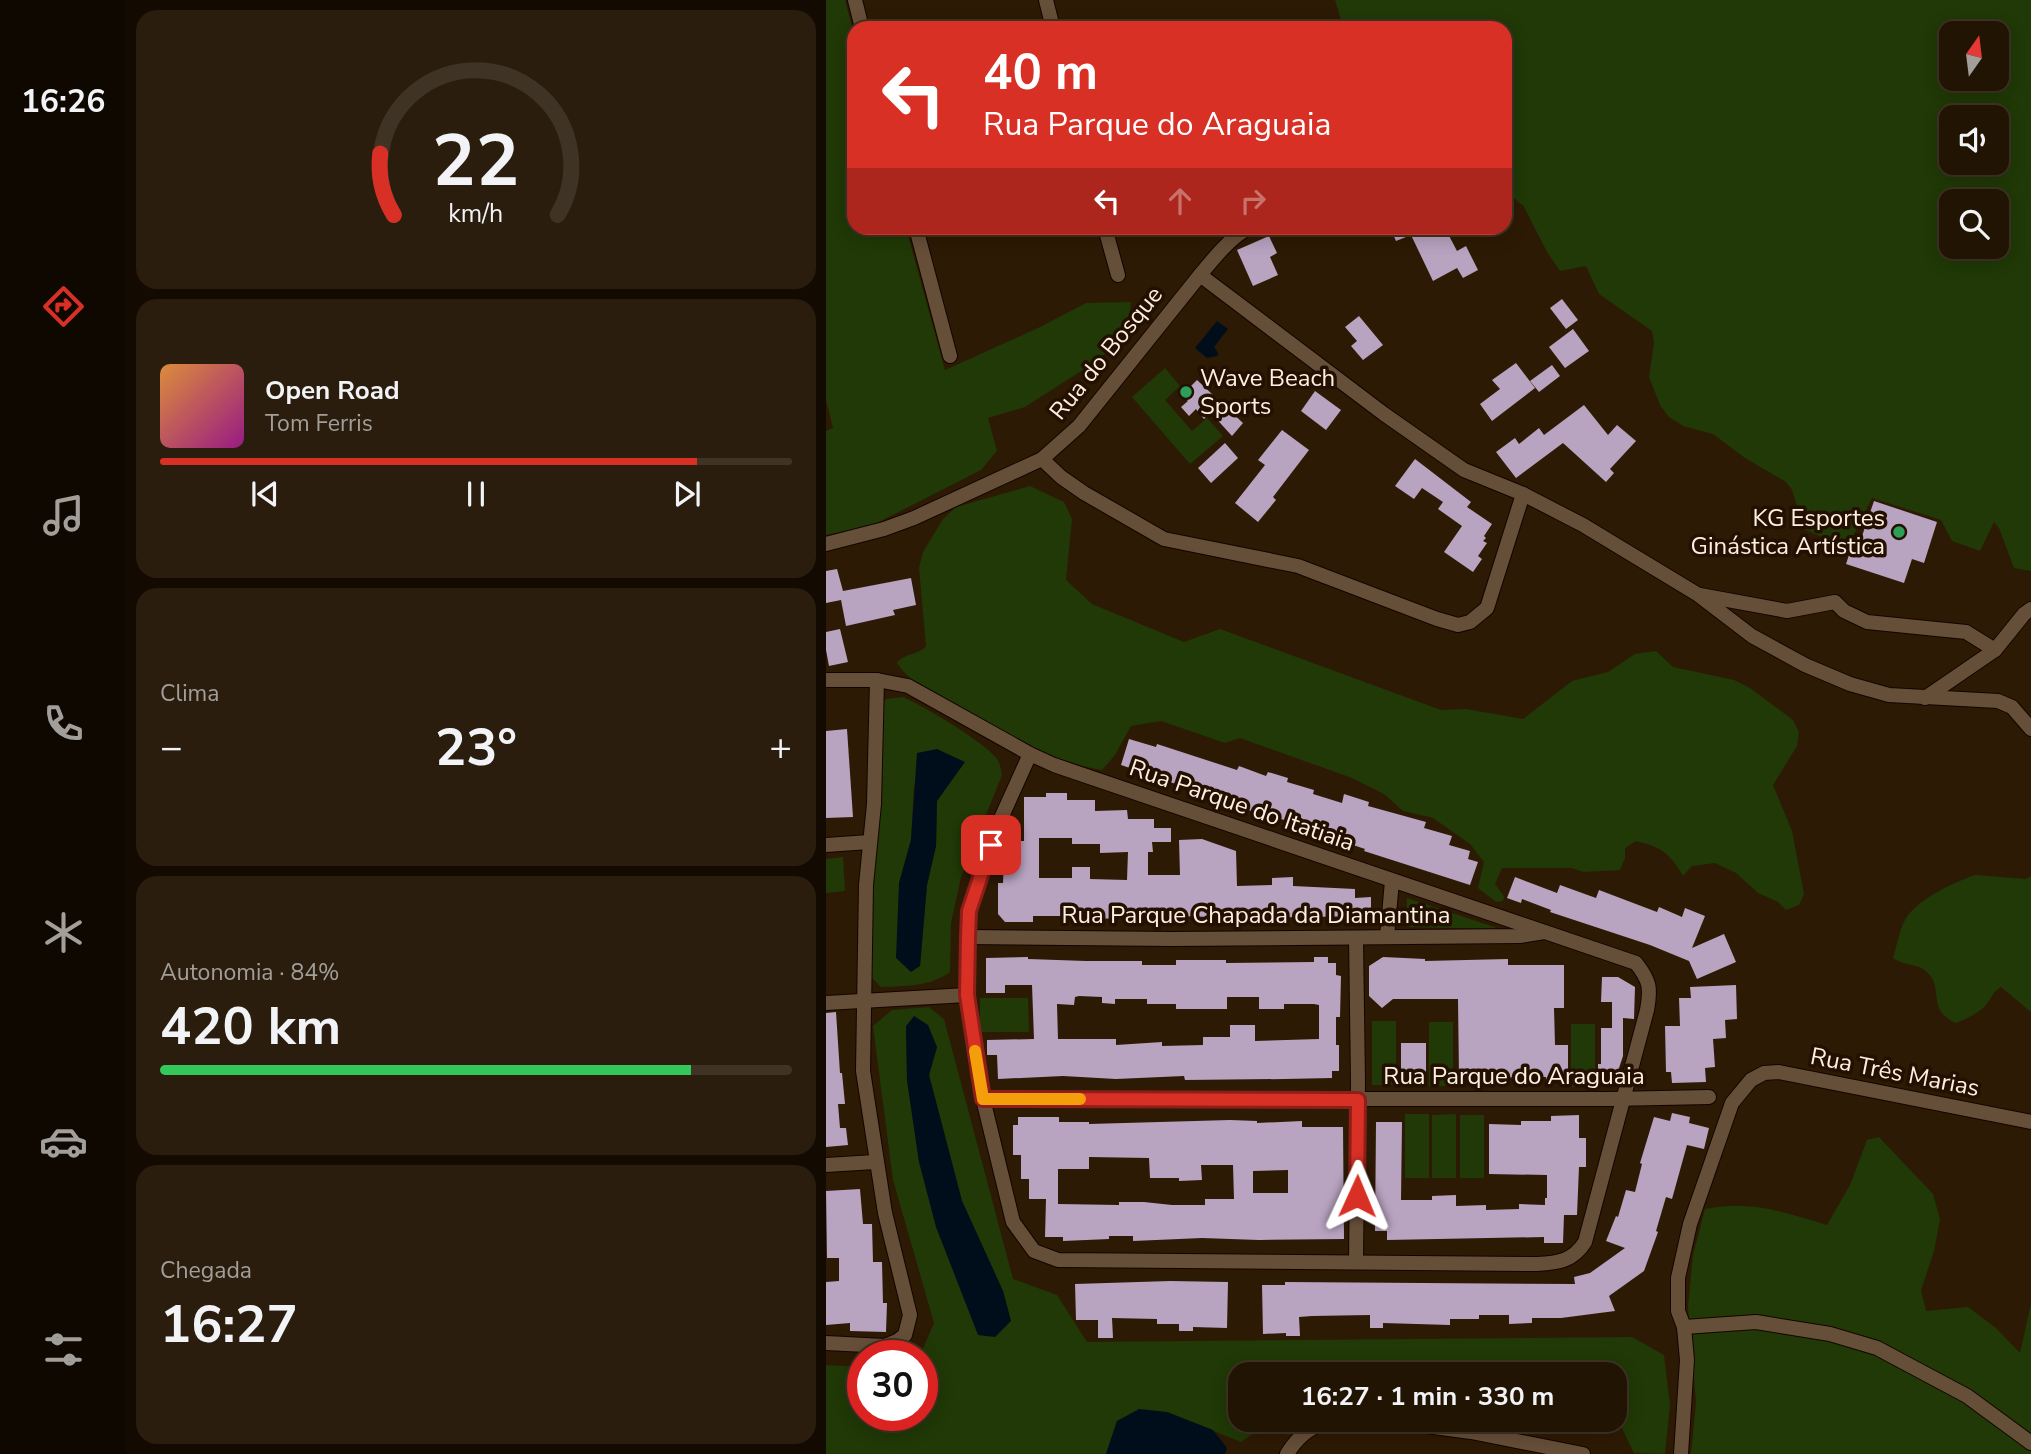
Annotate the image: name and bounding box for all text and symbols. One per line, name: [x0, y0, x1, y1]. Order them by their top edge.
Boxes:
north arrow: [1939, 21, 2009, 91]
map controls: [1939, 21, 2009, 259]
text: 40 m: [983, 39, 1098, 106]
icon: left: [868, 49, 959, 140]
text: 16:26: [21, 80, 105, 123]
text: Rua Parque do Araguaia: [983, 103, 1331, 146]
button: sound: [1939, 105, 2009, 175]
text: 22: [432, 112, 520, 212]
icon: left: [1088, 182, 1126, 220]
icon: ahead: [1161, 182, 1199, 220]
icon: right: [1234, 182, 1272, 220]
button: search: [1939, 189, 2009, 259]
text: km/h: [448, 197, 504, 231]
street label: Rua do Bosque: [1042, 279, 1170, 427]
icon: directions: [39, 282, 88, 331]
place label: Wave Beach Sports: [1200, 362, 1335, 422]
text: Open Road: [265, 373, 400, 408]
marker: Wave Beach Sports: [1178, 384, 1194, 400]
text: Tom Ferris: [265, 408, 373, 439]
icon: previous: [246, 475, 284, 513]
icon: pause: [457, 475, 495, 513]
icon: next: [668, 475, 706, 513]
icon: music: [39, 491, 88, 540]
place label: KG Esportes Ginástica Artística: [1691, 502, 1885, 562]
marker: KG Esportes Ginástica Artística: [1891, 524, 1907, 540]
text: Clima: [160, 678, 220, 709]
icon: phone: [39, 699, 88, 748]
text: 23°: [435, 712, 517, 783]
text: −: [160, 722, 183, 773]
text: +: [769, 722, 792, 773]
street label: Rua Parque do Itatiaia: [1125, 751, 1359, 859]
pin: [961, 815, 1021, 875]
icon: arrive: [972, 826, 1010, 864]
street label: Rua Parque Chapada da Diamantina: [1062, 899, 1450, 931]
icon: climate: [39, 908, 88, 957]
text: Autonomia · 84%: [160, 957, 340, 988]
text: 420 km: [160, 991, 341, 1062]
street label: Rua Três Marias: [1808, 1040, 1982, 1104]
street label: Rua Parque do Araguaia: [1383, 1060, 1645, 1092]
icon: car: [39, 1117, 88, 1166]
position arrow: [1320, 1159, 1394, 1233]
text: Chegada: [160, 1255, 252, 1286]
text: 16:27: [160, 1289, 298, 1360]
icon: filters: [39, 1325, 88, 1374]
speed limit sign: 30: [847, 1340, 938, 1431]
text: 16:27 · 1 min · 330 m: [1301, 1379, 1554, 1414]

